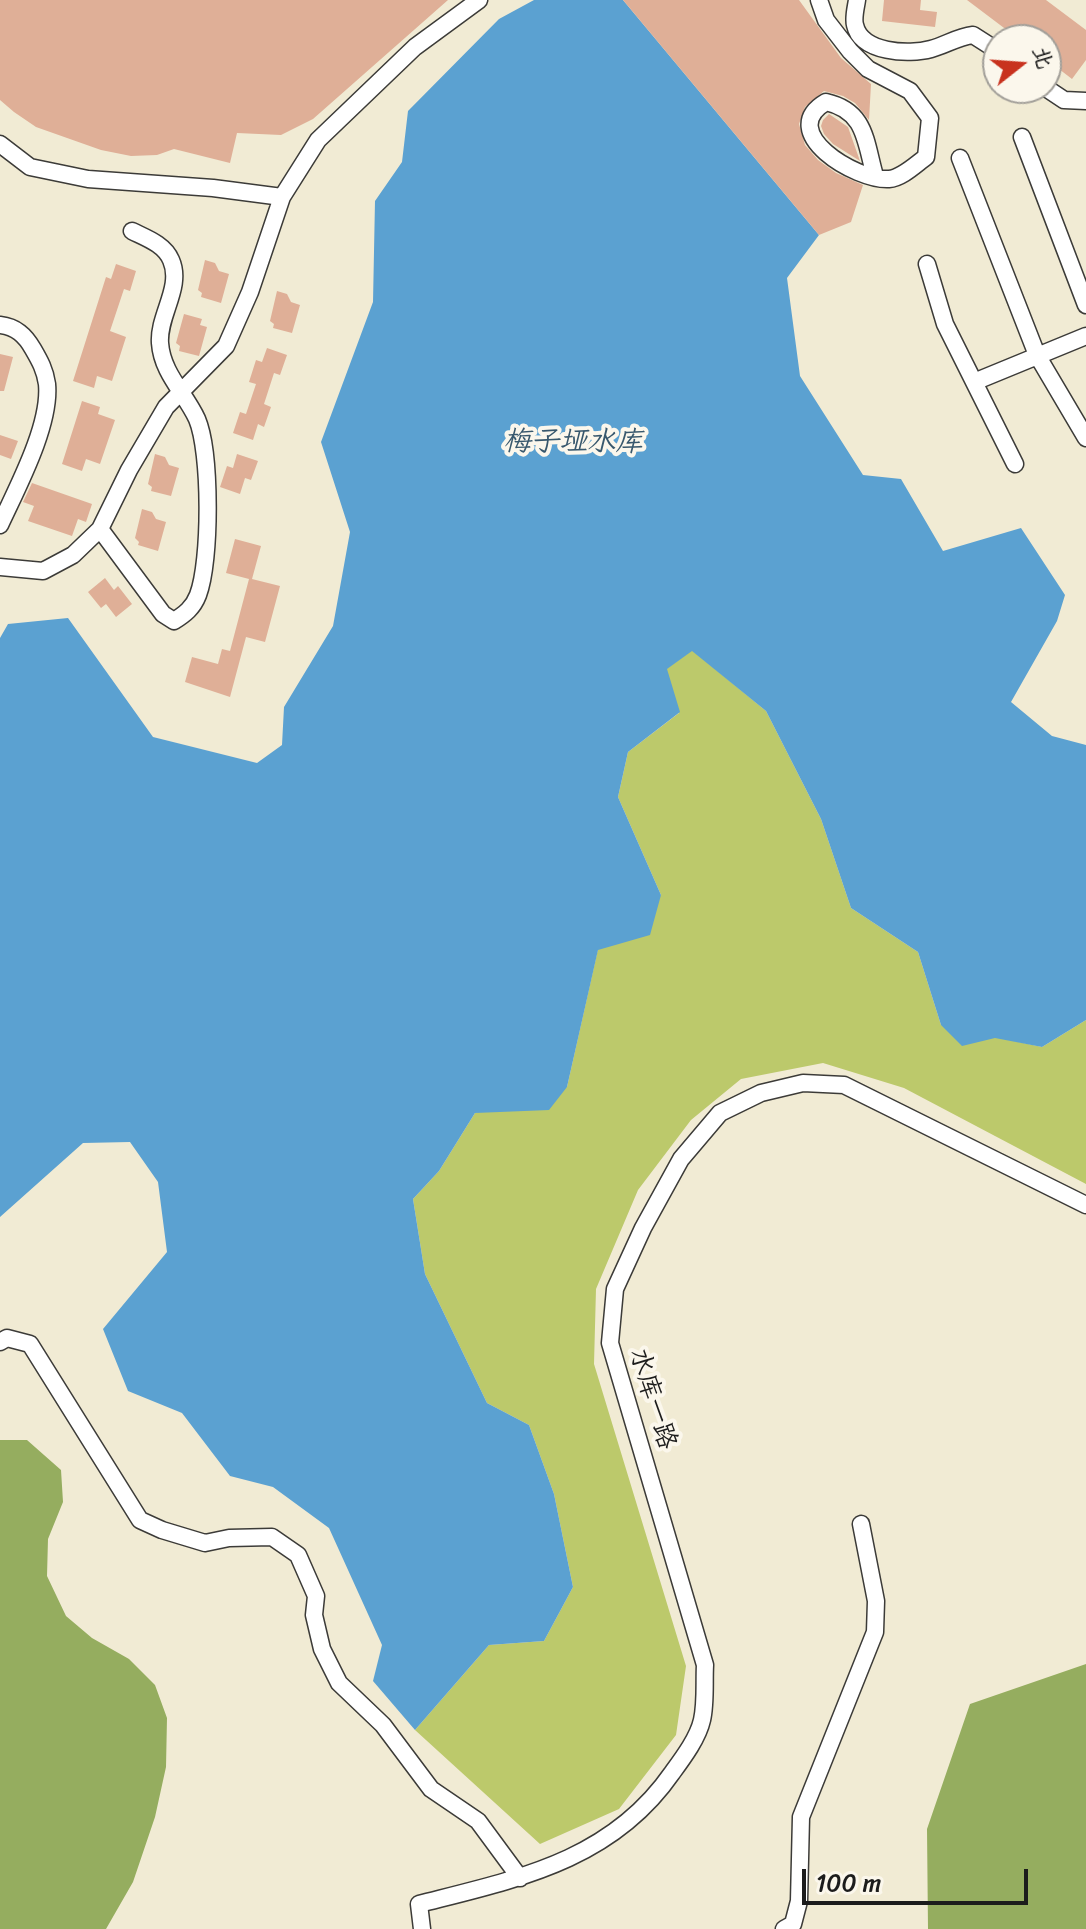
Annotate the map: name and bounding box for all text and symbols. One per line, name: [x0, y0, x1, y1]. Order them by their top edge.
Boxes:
north arrow: [982, 24, 1062, 104]
text: 北: [1022, 41, 1065, 74]
water label: 梅子垭水库: [503, 426, 643, 460]
street label: 水库一路: [622, 1345, 682, 1453]
scale bar: [806, 1853, 1032, 1903]
text: 100 m: [816, 1862, 881, 1904]

